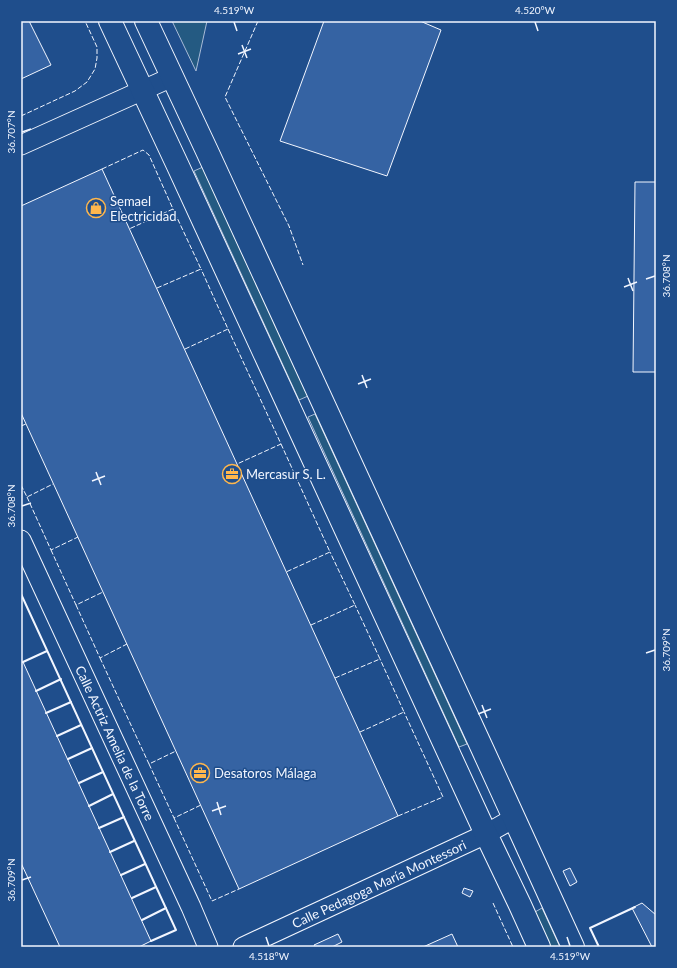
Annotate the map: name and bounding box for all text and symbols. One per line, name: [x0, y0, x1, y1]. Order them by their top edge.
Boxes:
text: 4.519°W: [214, 4, 255, 16]
text: 4.520°W: [515, 4, 556, 16]
text: 36.707°N: [5, 110, 17, 154]
place label: Semael Electricidad: [110, 193, 176, 224]
shop icon: Semael Electricidad: [85, 197, 107, 219]
text: 36.708°N: [660, 254, 672, 298]
office icon: Mercasur S. L.: [221, 463, 243, 485]
place label: Mercasur S. L.: [246, 466, 326, 482]
text: 36.708°N: [5, 484, 17, 528]
text: 36.709°N: [660, 628, 672, 672]
street label: Calle Actriz Amelia de la Torre: [72, 663, 158, 823]
office icon: Desatoros Málaga: [189, 762, 211, 784]
place label: Desatoros Málaga: [214, 765, 317, 781]
street label: Calle Pedagoga María Montessori: [289, 837, 469, 931]
text: 36.709°N: [5, 858, 17, 902]
text: 4.518°W: [249, 950, 290, 962]
text: 4.519°W: [550, 950, 591, 962]

